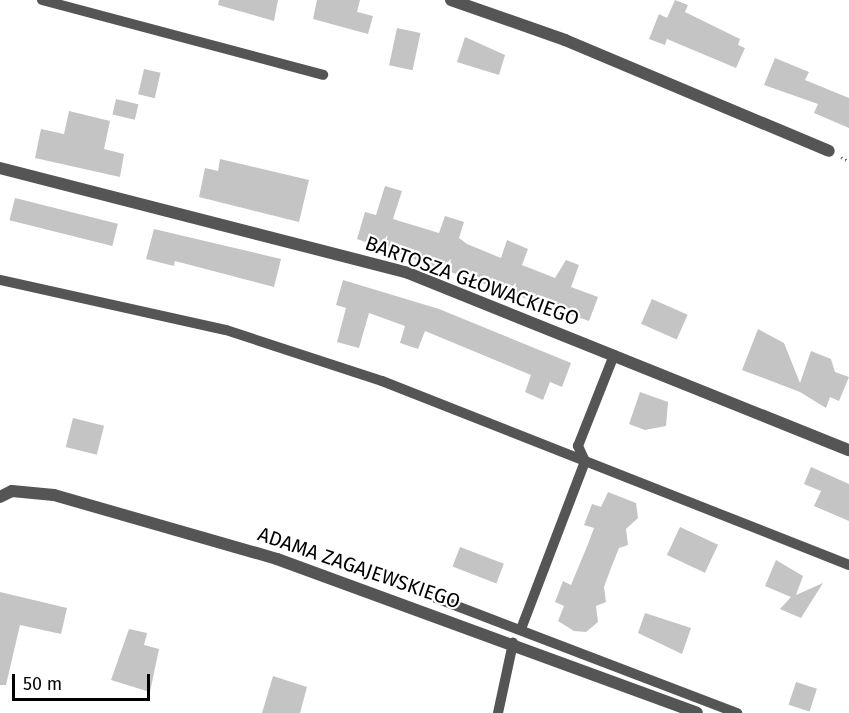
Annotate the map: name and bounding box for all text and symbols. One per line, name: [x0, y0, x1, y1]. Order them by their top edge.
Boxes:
street label: BARTOSZA GŁOWACKIEGO: [362, 231, 582, 331]
street label: ADAMA ZAGAJEWSKIEGO: [255, 522, 463, 614]
scale bar: [15, 662, 153, 700]
text: 50 m: [23, 673, 62, 695]

